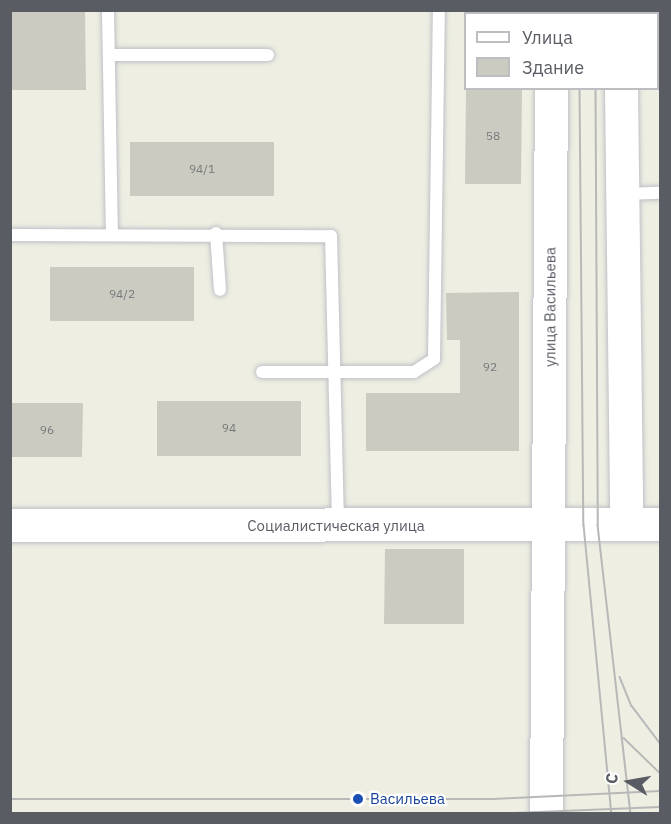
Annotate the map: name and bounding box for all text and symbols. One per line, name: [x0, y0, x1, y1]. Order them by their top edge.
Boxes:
legend: [464, 12, 659, 90]
text: Улица: [522, 26, 573, 49]
text: Здание: [522, 56, 584, 79]
house number: 58: [486, 129, 500, 143]
house number: 94/1: [189, 162, 215, 176]
street label: улица Васильева: [541, 247, 559, 367]
house number: 94/2: [109, 287, 135, 301]
house number: 92: [483, 360, 497, 374]
house number: 94: [222, 421, 236, 435]
house number: 96: [40, 423, 54, 437]
street label: Социалистическая улица: [247, 517, 425, 535]
north arrow: [599, 752, 659, 812]
text: С: [601, 772, 622, 786]
place label: Васильева: [370, 790, 445, 808]
marker: Васильева: [351, 792, 365, 806]

